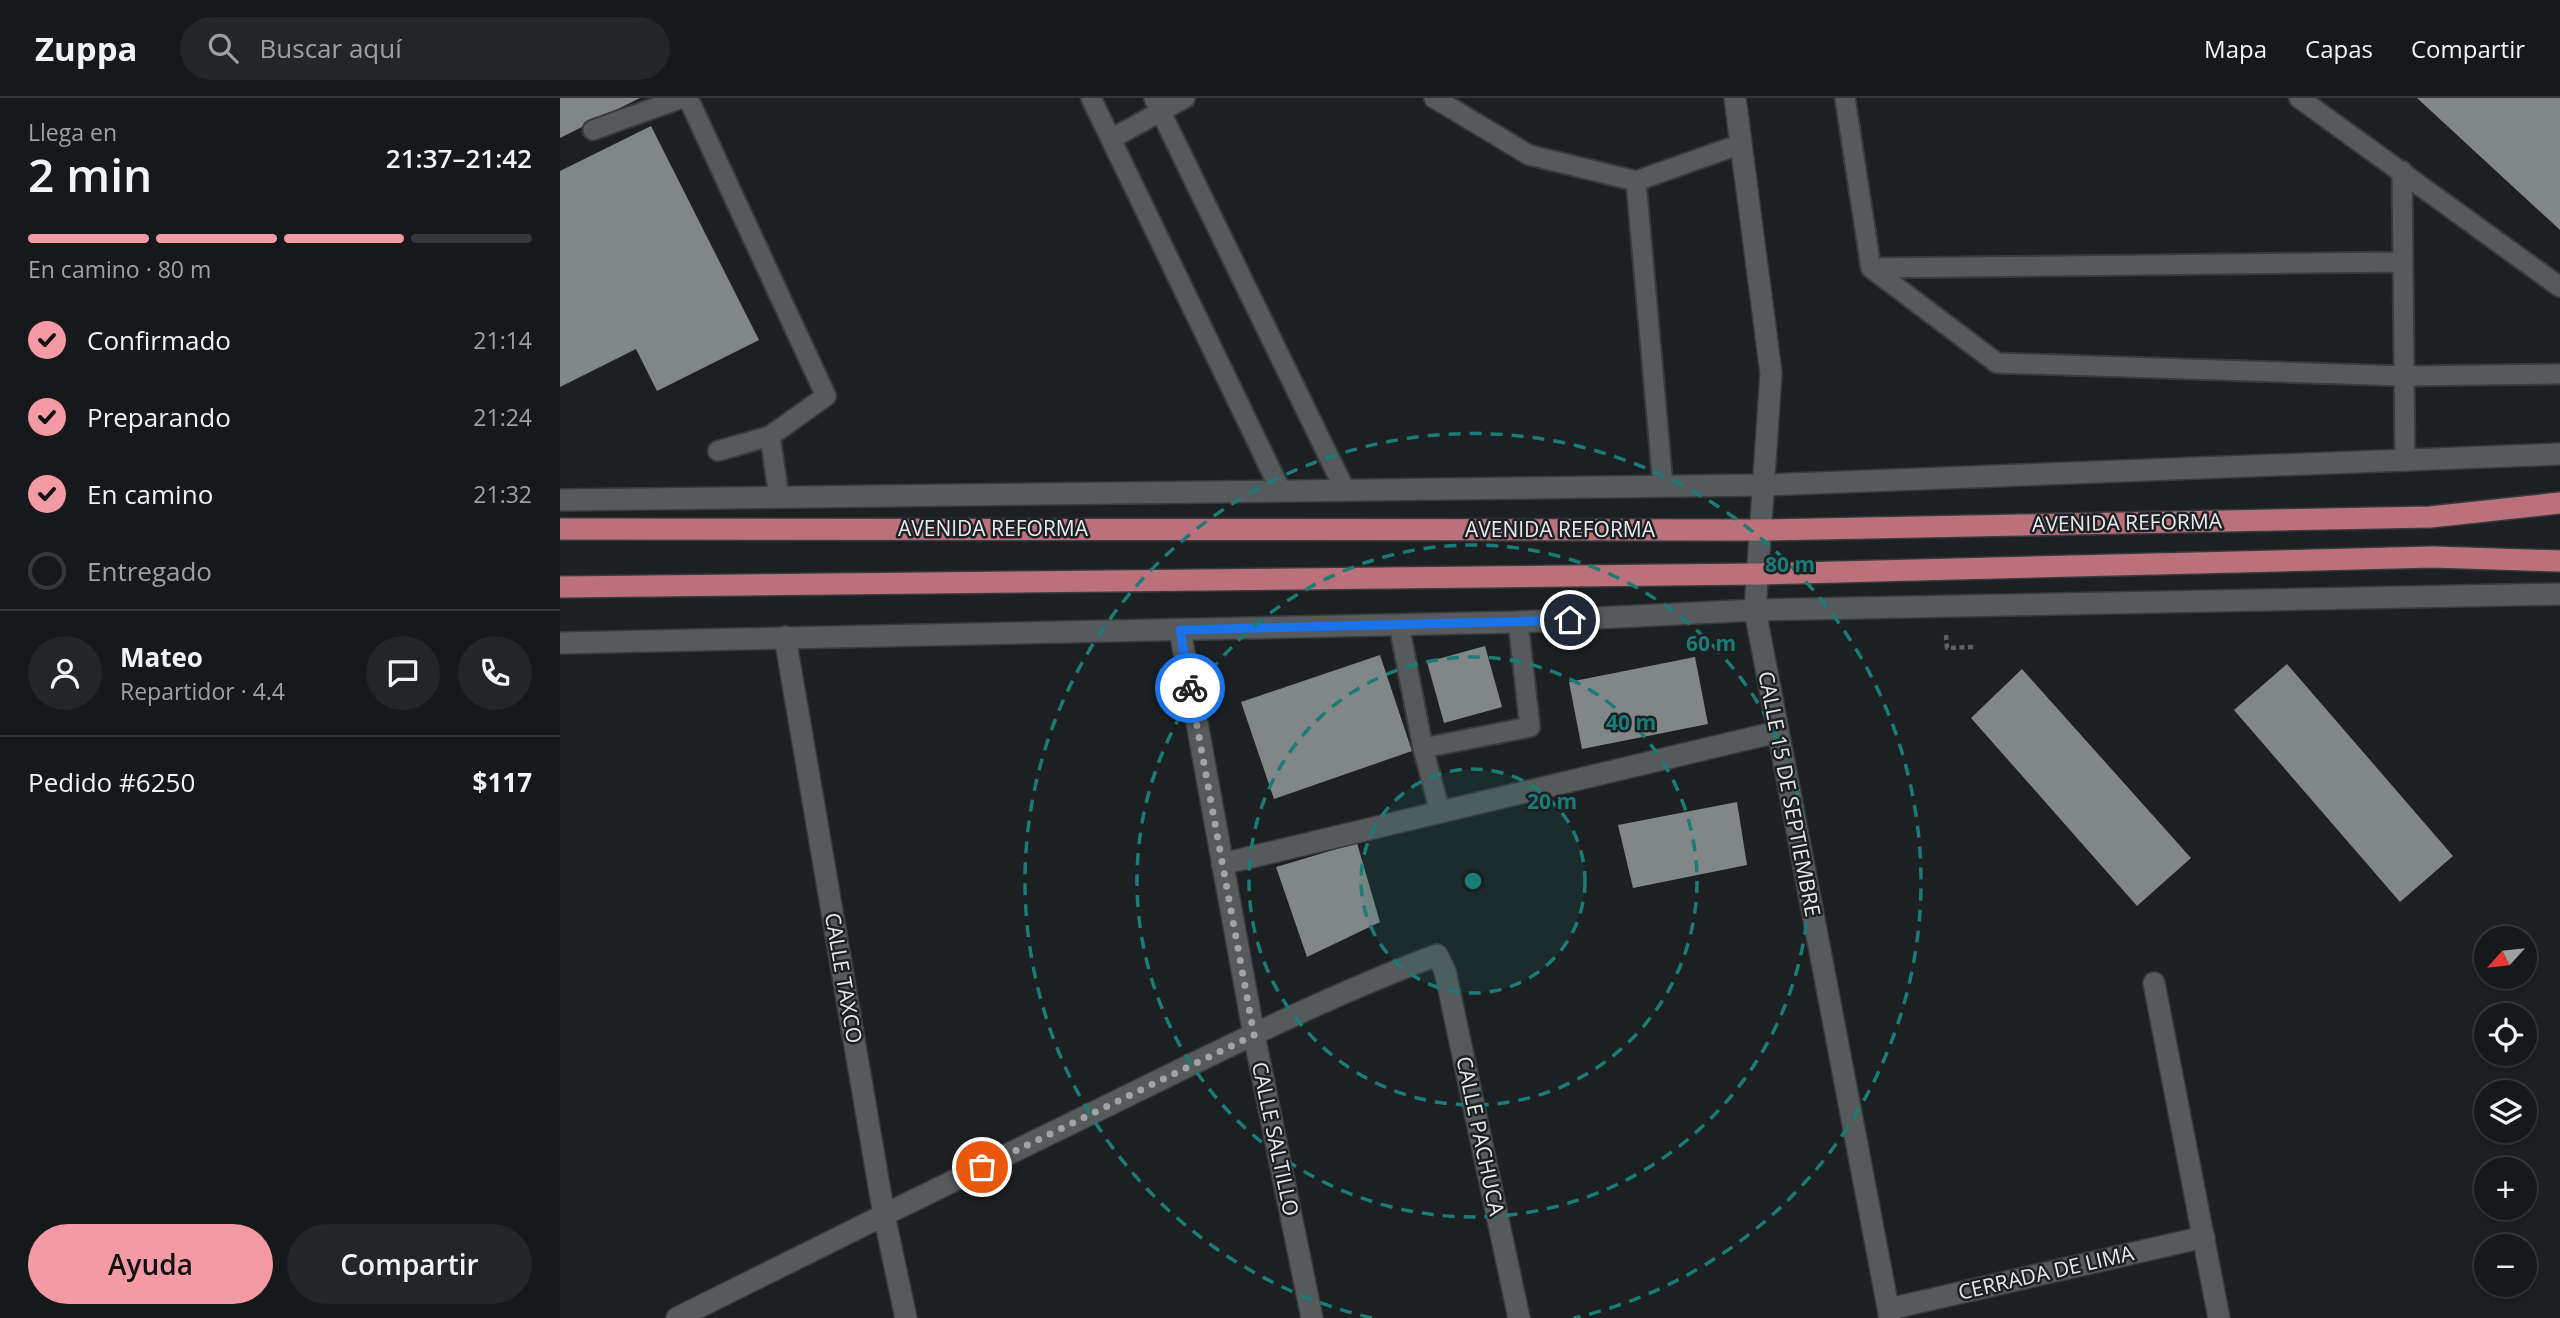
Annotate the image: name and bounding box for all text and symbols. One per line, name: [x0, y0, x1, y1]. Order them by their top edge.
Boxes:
search box: [180, 17, 670, 80]
text: Zuppa: [35, 26, 138, 71]
icon: search: [204, 29, 242, 67]
text: Buscar aquí: [260, 30, 402, 66]
text: Mapa: [2204, 32, 2267, 65]
text: Capas: [2305, 32, 2373, 65]
text: Compartir: [2411, 32, 2525, 65]
text: Llega en: [28, 116, 117, 148]
text: 21:37–21:42: [386, 140, 532, 176]
text: 2 min: [28, 143, 152, 205]
text: En camino · 80 m: [28, 253, 211, 285]
icon: check: [28, 321, 66, 359]
text: Confirmado: [87, 322, 231, 358]
text: 21:14: [473, 324, 532, 356]
icon: check: [28, 398, 66, 436]
text: Preparando: [87, 399, 231, 435]
text: 21:24: [473, 401, 532, 433]
icon: check: [28, 475, 66, 513]
text: En camino: [87, 476, 213, 512]
text: 21:32: [473, 478, 532, 510]
street label: AVENIDA REFORMA: [2032, 506, 2223, 538]
street label: AVENIDA REFORMA: [898, 514, 1089, 542]
street label: AVENIDA REFORMA: [1465, 515, 1656, 543]
text: 80 m: [1765, 550, 1815, 578]
text: Entregado: [87, 553, 212, 589]
pin: [1540, 590, 1600, 650]
icon: home: [1551, 601, 1589, 639]
text: 60 m: [1686, 629, 1736, 657]
button: person: [28, 636, 102, 710]
button: chat: [366, 636, 440, 710]
button: phone: [458, 636, 532, 710]
text: Mateo: [120, 639, 203, 675]
courier: [1155, 653, 1225, 723]
icon: bike: [1171, 669, 1209, 707]
street label: CALLE 15 DE SEPTIEMBRE: [1752, 669, 1828, 919]
text: Repartidor · 4.4: [120, 675, 285, 707]
text: 40 m: [1606, 708, 1656, 736]
text: Pedido #6250: [28, 764, 195, 800]
text: $117: [473, 764, 532, 800]
text: 20 m: [1527, 787, 1577, 815]
centre of rings: [1461, 869, 1485, 893]
street label: CALLE TAXCO: [819, 910, 869, 1045]
north arrow: [2474, 926, 2538, 989]
map controls: [2474, 926, 2537, 1297]
button: locate: [2474, 1003, 2537, 1066]
street label: CALLE PACHUCA: [1450, 1054, 1512, 1219]
street label: CALLE SALTILLO: [1246, 1059, 1306, 1218]
button: layers: [2474, 1080, 2537, 1143]
pin: [952, 1137, 1012, 1197]
icon: bag: [963, 1148, 1001, 1186]
button: +: [2474, 1157, 2537, 1220]
button: Ayuda: [28, 1224, 273, 1304]
button: Compartir: [287, 1224, 532, 1304]
button: −: [2474, 1234, 2537, 1297]
street label: CERRADA DE LIMA: [1955, 1238, 2137, 1306]

